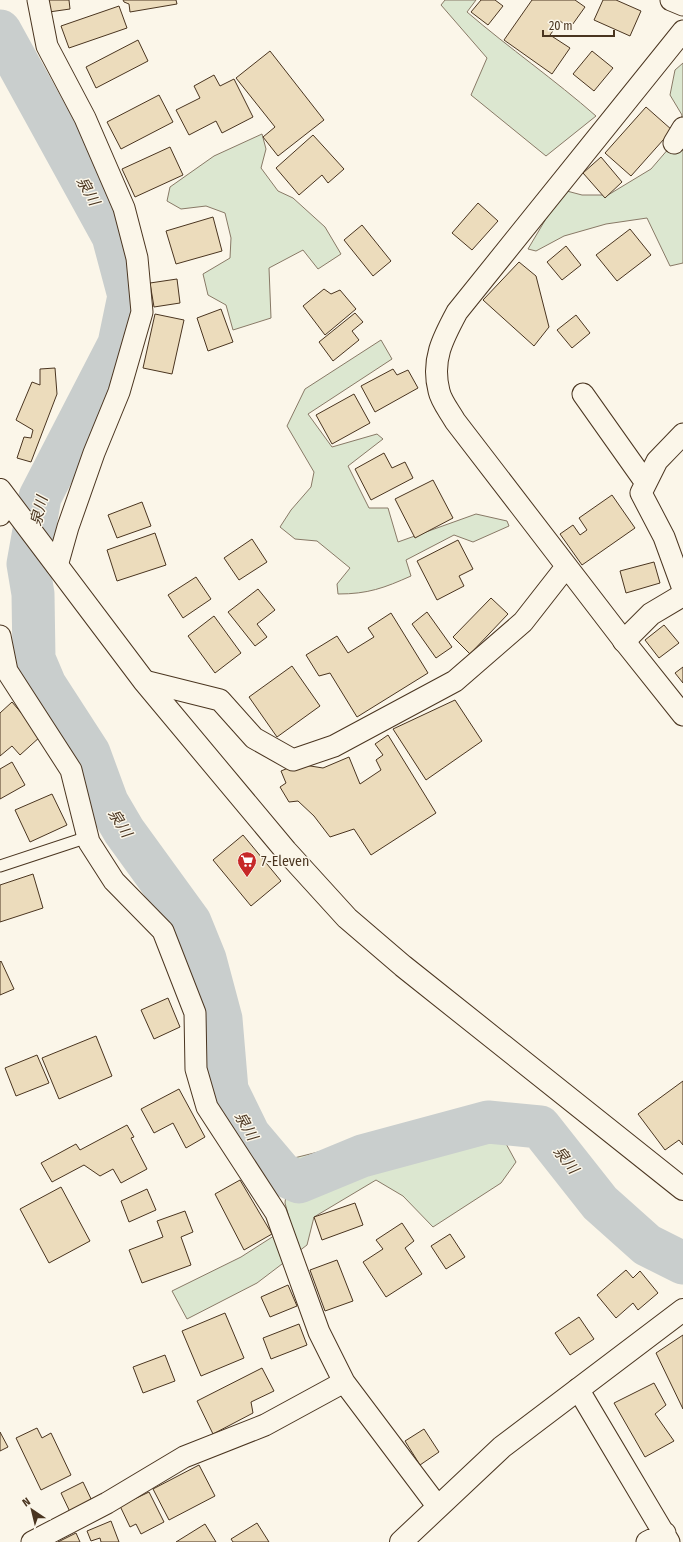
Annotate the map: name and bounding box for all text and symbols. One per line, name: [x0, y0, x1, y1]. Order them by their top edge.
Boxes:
scale bar: [543, 12, 614, 38]
text: 20 m: [549, 19, 573, 33]
water label: 泉川: [73, 174, 104, 210]
water label: 泉川: [27, 492, 52, 528]
water label: 泉川: [104, 806, 137, 842]
supermarket icon: 7-Eleven: [236, 850, 258, 878]
place label: 7-Eleven: [261, 853, 309, 870]
water label: 泉川: [231, 1109, 262, 1145]
water label: 泉川: [550, 1143, 584, 1179]
north arrow: [12, 1490, 52, 1530]
text: N: [20, 1495, 33, 1509]

